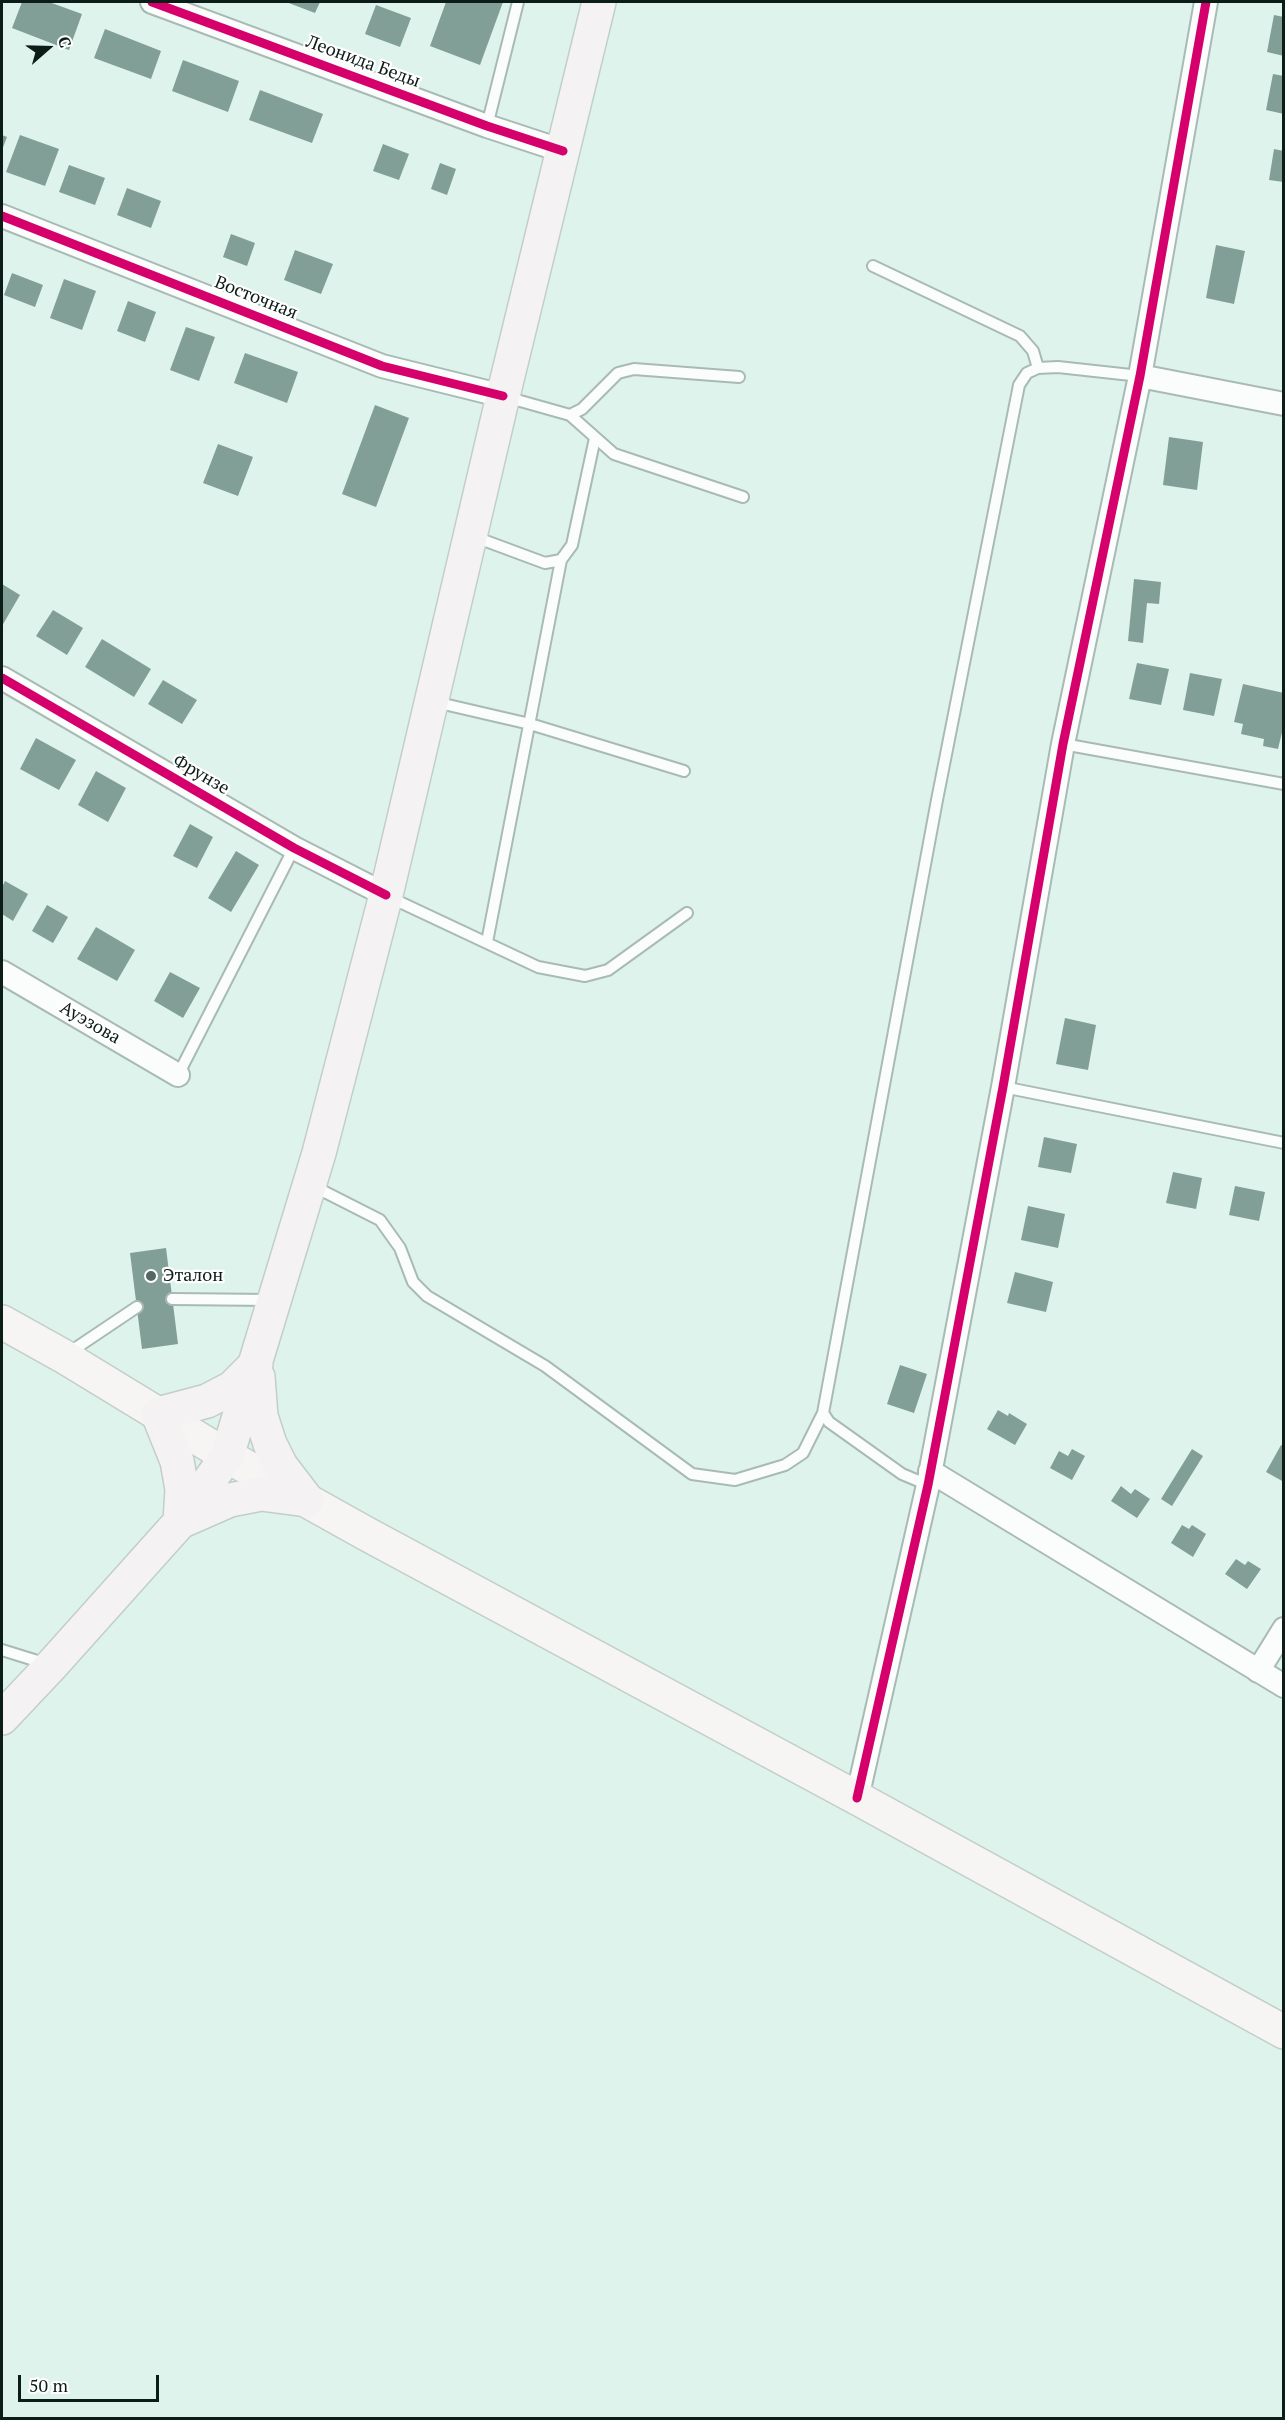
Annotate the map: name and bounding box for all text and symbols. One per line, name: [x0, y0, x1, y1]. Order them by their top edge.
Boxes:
north arrow: [18, 18, 78, 78]
street label: Леонида Беды: [303, 31, 423, 93]
text: С: [53, 33, 77, 51]
street label: Восточная: [211, 272, 301, 324]
street label: Фрунзе: [169, 750, 233, 800]
street label: Ауэзова: [56, 997, 124, 1049]
place label: Эталон: [163, 1265, 223, 1287]
marker: Эталон: [144, 1269, 158, 1283]
scale bar: [21, 2363, 162, 2401]
text: 50 m: [29, 2373, 68, 2397]

